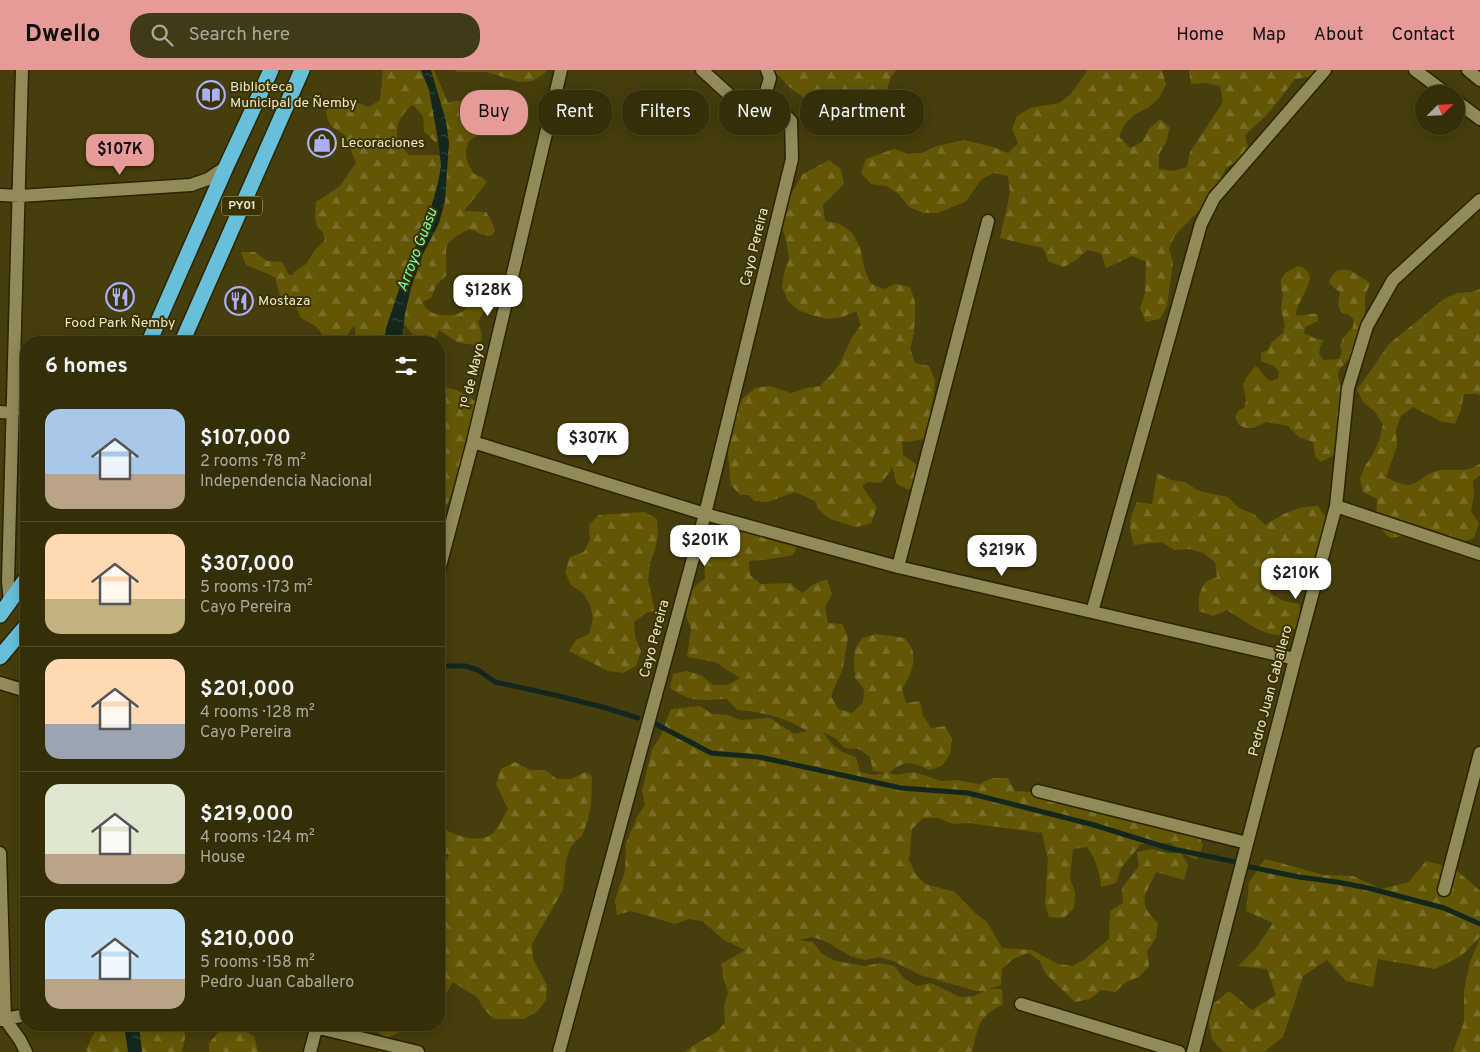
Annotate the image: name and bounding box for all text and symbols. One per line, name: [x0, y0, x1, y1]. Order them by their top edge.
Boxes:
search box: [130, 13, 480, 58]
text: Dwello: [25, 20, 100, 50]
icon: search: [148, 21, 176, 49]
text: Search here: [188, 23, 290, 47]
text: Home: [1176, 24, 1224, 47]
text: Map: [1252, 24, 1286, 47]
text: About: [1314, 24, 1363, 47]
text: Contact: [1391, 24, 1455, 47]
place label: Biblioteca Municipal de Ñemby: [230, 79, 357, 112]
library icon: Biblioteca Municipal de Ñemby: [196, 80, 226, 110]
north arrow: [1415, 85, 1465, 135]
map controls: [1415, 85, 1465, 135]
chip: Buy: [460, 90, 528, 135]
chip: Rent: [538, 90, 612, 135]
chip: Filters: [622, 90, 709, 135]
chip: New: [719, 90, 790, 135]
chip: Apartment: [800, 90, 924, 135]
shop icon: Lecoraciones: [307, 128, 337, 158]
pin: $107K: [85, 134, 155, 176]
place label: Lecoraciones: [341, 135, 425, 152]
text: $107K: [97, 140, 143, 160]
road number: PY01: [222, 196, 262, 216]
water label: Arroyo Guasu: [393, 205, 443, 294]
street label: Cayo Pereira: [737, 206, 773, 288]
pin: $128K: [453, 274, 523, 317]
text: $128K: [464, 281, 512, 301]
restaurant icon: Food Park Ñemby: [105, 282, 135, 312]
restaurant icon: Mostaza: [224, 286, 254, 316]
place label: Mostaza: [258, 293, 310, 310]
place label: Food Park Ñemby: [65, 315, 175, 332]
street label: 1º de Mayo: [457, 341, 489, 411]
icon: filters: [392, 352, 420, 380]
text: 6 homes: [45, 353, 128, 380]
pin: $307K: [558, 422, 628, 465]
text: $107,000: [200, 425, 291, 452]
icon: home: [85, 429, 145, 489]
text: $307K: [568, 429, 618, 449]
text: 2 rooms · 78 m²: [200, 452, 306, 472]
text: Independencia Nacional: [200, 472, 372, 492]
pin: $201K: [670, 524, 740, 567]
text: $201K: [681, 531, 729, 551]
pin: $219K: [967, 534, 1037, 577]
text: $219K: [979, 541, 1026, 561]
text: $307,000: [200, 551, 295, 578]
icon: home: [85, 554, 145, 614]
pin: $210K: [1261, 558, 1331, 600]
text: $210K: [1272, 564, 1320, 584]
text: 5 rooms · 173 m²: [200, 578, 313, 598]
text: Cayo Pereira: [200, 598, 292, 618]
street label: Cayo Pereira: [636, 598, 674, 680]
street label: Pedro Juan Caballero: [1245, 624, 1297, 758]
text: $201,000: [200, 676, 295, 703]
icon: home: [85, 679, 145, 739]
text: 4 rooms · 128 m²: [200, 703, 315, 723]
text: Cayo Pereira: [200, 723, 292, 743]
text: $219,000: [200, 801, 294, 828]
icon: home: [85, 804, 145, 864]
text: 4 rooms · 124 m²: [200, 828, 315, 848]
text: House: [200, 848, 245, 868]
text: $210,000: [200, 926, 295, 953]
icon: home: [85, 929, 145, 989]
text: 5 rooms · 158 m²: [200, 953, 315, 973]
text: Pedro Juan Caballero: [200, 973, 354, 993]

